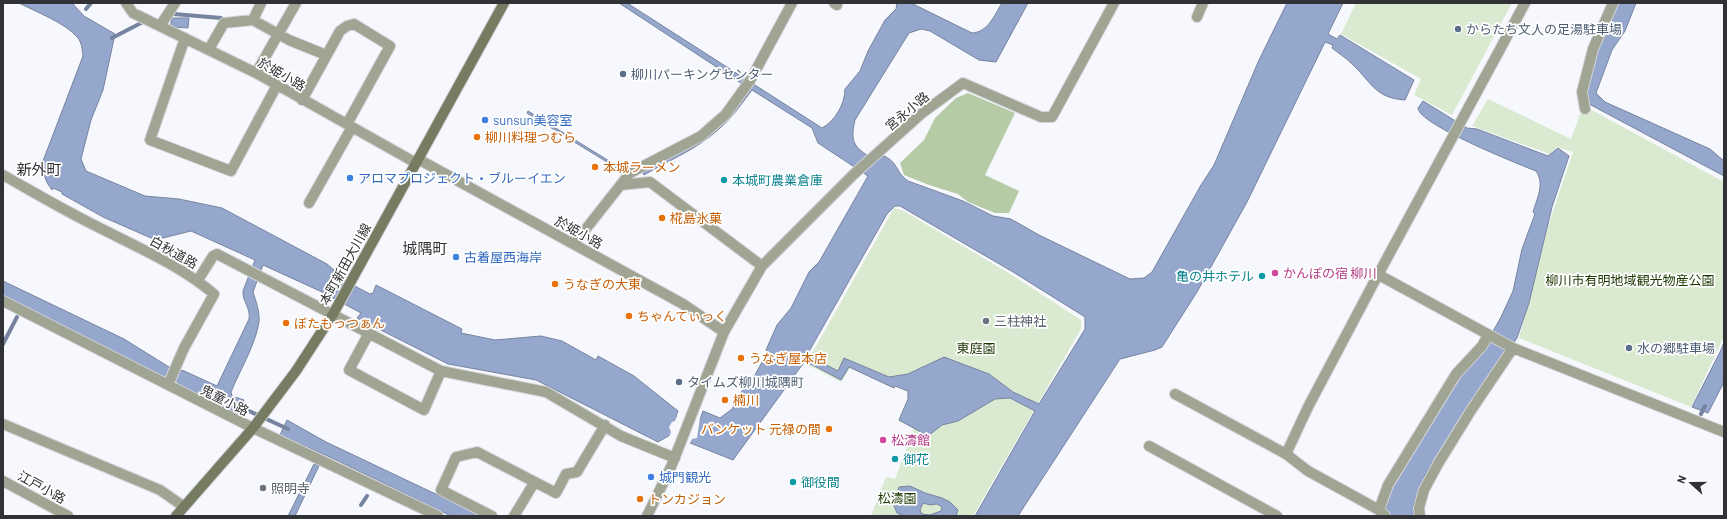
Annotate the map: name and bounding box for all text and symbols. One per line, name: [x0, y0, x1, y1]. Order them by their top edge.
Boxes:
place label: からたち文人の足湯駐車場: [1466, 21, 1622, 37]
marker: からたち文人の足湯駐車場: [1453, 24, 1463, 34]
street label: 於姫小路: [255, 54, 309, 94]
place label: 柳川パーキングセンター: [631, 66, 774, 82]
marker: 柳川パーキングセンター: [618, 69, 628, 79]
street label: 宮永小路: [882, 88, 932, 134]
place label: sunsun美容室: [493, 112, 572, 128]
marker: sunsun美容室: [480, 115, 490, 125]
place label: 柳川料理つむら: [485, 129, 576, 145]
marker: 柳川料理つむら: [472, 132, 482, 142]
place label: 本城ラーメン: [603, 159, 680, 175]
district label: 新外町: [16, 160, 62, 178]
marker: 本城ラーメン: [590, 162, 600, 172]
place label: アロマプロジェクト・ブルーイエン: [358, 170, 566, 186]
place label: 本城町農業倉庫: [732, 172, 823, 188]
marker: アロマプロジェクト・ブルーイエン: [345, 173, 355, 183]
marker: 本城町農業倉庫: [719, 175, 729, 185]
place label: 椛島氷菓: [670, 210, 722, 226]
street label: 於姫小路: [552, 212, 606, 252]
marker: 椛島氷菓: [657, 213, 667, 223]
street label: 本町新田大川線: [316, 220, 374, 308]
street label: 白秋道路: [147, 232, 201, 272]
district label: 城隅町: [402, 239, 448, 257]
place label: 古着屋西海岸: [464, 249, 542, 265]
marker: 古着屋西海岸: [451, 252, 461, 262]
place label: かんぽの宿 柳川: [1283, 265, 1377, 281]
place label: 亀の井ホテル: [1176, 268, 1254, 284]
marker: かんぽの宿 柳川: [1270, 268, 1280, 278]
marker: 亀の井ホテル: [1257, 271, 1267, 281]
park label: 柳川市有明地域観光物産公園: [1545, 272, 1715, 288]
place label: うなぎの大東: [563, 276, 641, 292]
marker: うなぎの大東: [550, 279, 560, 289]
place label: ちゃんてぃっく: [637, 308, 727, 324]
marker: ちゃんてぃっく: [624, 311, 634, 321]
place label: 三柱神社: [994, 313, 1046, 329]
place label: ぼたもっつぁん: [294, 315, 385, 331]
marker: 三柱神社: [981, 316, 991, 326]
marker: ぼたもっつぁん: [281, 318, 291, 328]
park label: 東庭園: [956, 340, 996, 356]
place label: 水の郷駐車場: [1637, 340, 1715, 356]
marker: 水の郷駐車場: [1624, 343, 1634, 353]
place label: うなぎ屋本店: [749, 350, 827, 366]
marker: うなぎ屋本店: [736, 353, 746, 363]
place label: タイムズ柳川城隅町: [687, 374, 804, 390]
marker: タイムズ柳川城隅町: [674, 377, 684, 387]
street label: 鬼童小路: [198, 381, 252, 419]
place label: 楠川: [733, 392, 759, 408]
marker: 楠川: [720, 395, 730, 405]
place label: バンケット 元禄の間: [701, 421, 821, 437]
marker: バンケット 元禄の間: [824, 424, 834, 434]
place label: 松濤館: [891, 432, 930, 448]
marker: 松濤館: [878, 435, 888, 445]
place label: 御花: [903, 451, 929, 467]
marker: 御花: [890, 454, 900, 464]
north arrow: [1671, 463, 1711, 503]
street label: 江戸小路: [15, 467, 69, 507]
place label: 城門観光: [659, 469, 711, 485]
marker: 城門観光: [646, 472, 656, 482]
text: N: [1674, 473, 1689, 485]
place label: 御役間: [801, 474, 840, 490]
marker: 御役間: [788, 477, 798, 487]
place label: 照明寺: [271, 480, 310, 496]
marker: 照明寺: [258, 483, 268, 493]
park label: 松濤園: [877, 490, 917, 506]
place label: トンカジョン: [648, 491, 726, 507]
marker: トンカジョン: [635, 494, 645, 504]

